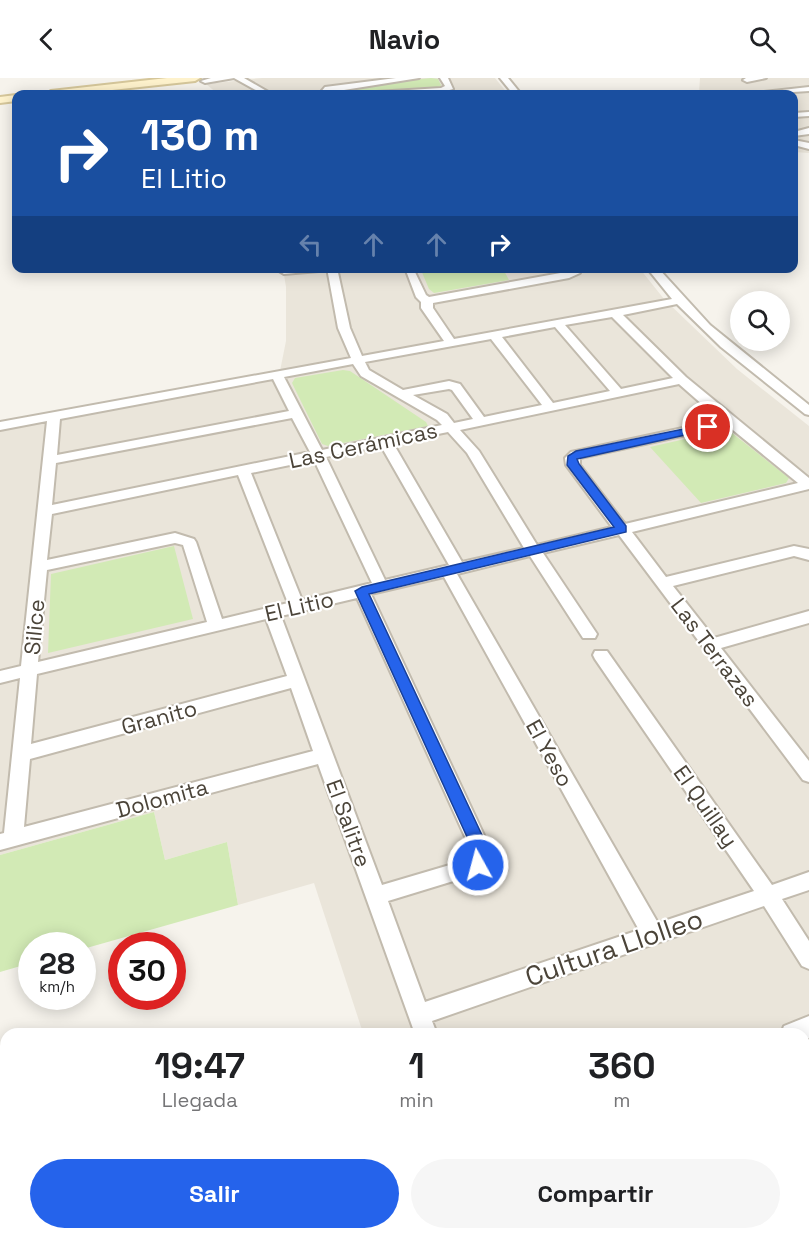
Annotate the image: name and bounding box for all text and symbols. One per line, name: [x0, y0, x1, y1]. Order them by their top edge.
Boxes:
text: Navio: [369, 22, 440, 57]
icon: back: [30, 23, 63, 56]
icon: search: [746, 23, 779, 56]
text: 130 m: [141, 109, 259, 162]
icon: right: [42, 114, 120, 192]
text: El Litio: [141, 161, 227, 196]
icon: left: [294, 228, 327, 261]
icon: ahead: [357, 228, 390, 261]
icon: ahead: [420, 228, 453, 261]
icon: right: [483, 228, 516, 261]
map controls: [730, 291, 790, 351]
button: search: [730, 291, 790, 351]
pin: [682, 401, 733, 452]
icon: arrive: [691, 410, 724, 443]
street label: Las Cerámicas: [286, 416, 440, 474]
street label: El Litio: [262, 584, 336, 628]
street label: Las Terrazas: [665, 592, 765, 712]
street label: Silice: [18, 598, 50, 656]
street label: Granito: [118, 693, 200, 741]
street label: El Yeso: [520, 714, 580, 792]
street label: El Quillay: [668, 760, 744, 852]
street label: Dolomita: [113, 772, 211, 824]
street label: El Salitre: [320, 775, 378, 871]
position arrow: [446, 833, 510, 897]
street label: Cultura Llolleo: [520, 901, 707, 994]
speed limit sign: 30: [108, 932, 186, 1010]
text: 28: [39, 944, 75, 983]
text: km/h: [39, 977, 75, 996]
text: 19:47: [154, 1043, 245, 1089]
text: 1: [408, 1043, 425, 1089]
text: 360: [588, 1043, 656, 1089]
text: Llegada: [162, 1087, 238, 1113]
text: min: [399, 1087, 434, 1113]
text: m: [613, 1087, 630, 1113]
button: Salir: [30, 1159, 399, 1228]
button: Compartir: [411, 1159, 780, 1228]

